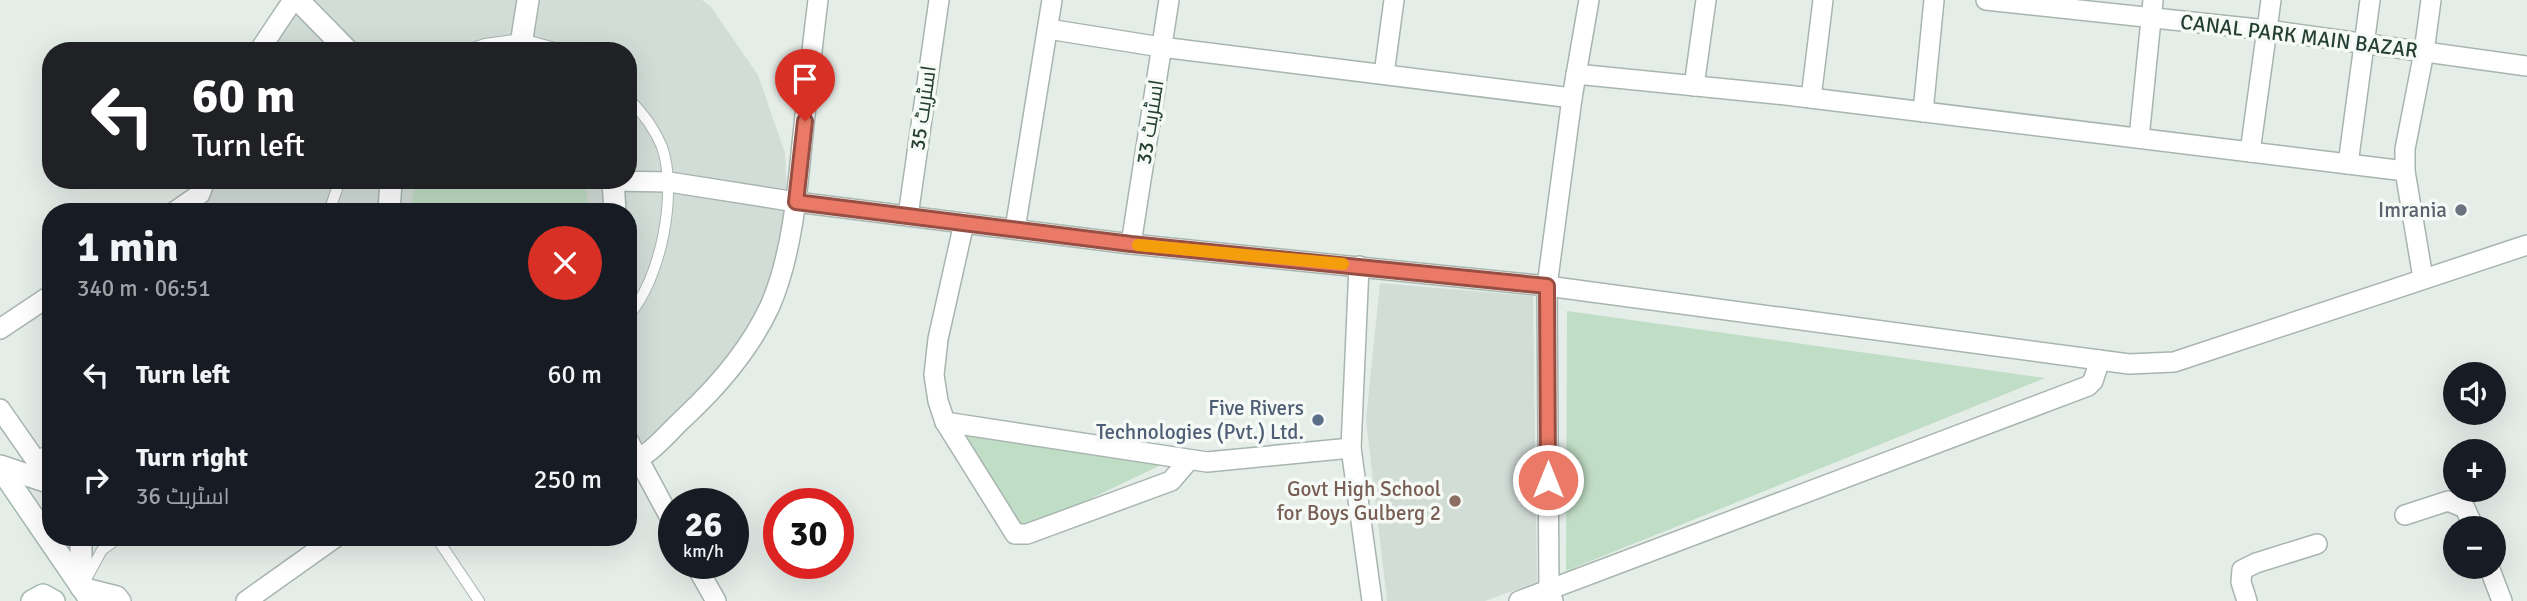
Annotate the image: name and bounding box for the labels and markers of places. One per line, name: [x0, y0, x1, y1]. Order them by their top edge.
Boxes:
pin: [775, 49, 835, 121]
place label: Imrania: [2378, 197, 2447, 223]
marker: Imrania: [2453, 202, 2469, 218]
place label: Five Rivers Technologies (Pvt.) Ltd.: [1096, 395, 1304, 445]
marker: Five Rivers Technologies (Pvt.) Ltd.: [1310, 412, 1326, 428]
place label: Govt High School for Boys Gulberg 2: [1277, 476, 1441, 526]
marker: Govt High School for Boys Gulberg 2: [1447, 493, 1463, 509]

